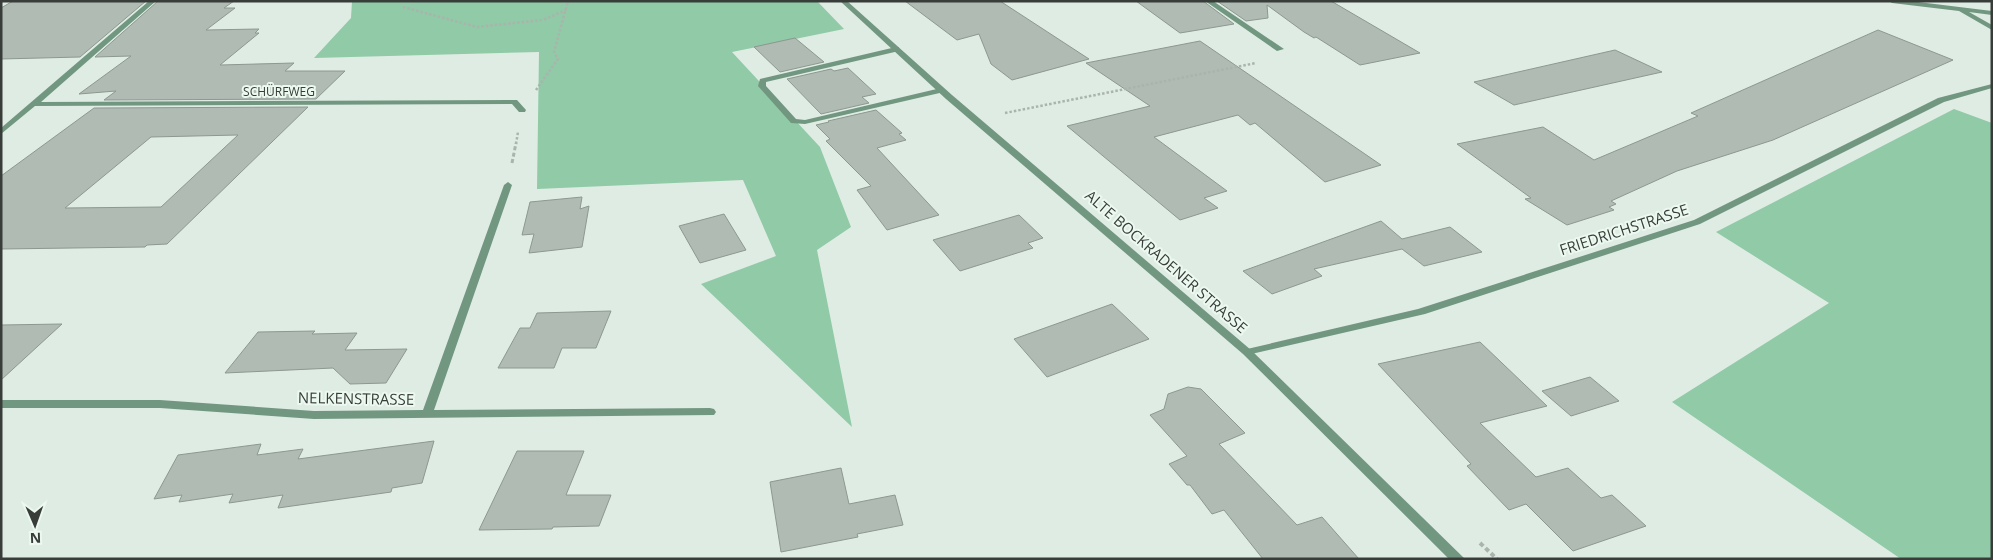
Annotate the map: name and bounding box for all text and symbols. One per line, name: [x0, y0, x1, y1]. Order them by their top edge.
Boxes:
street label: SCHÜRFWEG: [243, 83, 315, 100]
street label: ALTE BOCKRADENER STRASSE: [1081, 185, 1252, 337]
street label: FRIEDRICHSTRASSE: [1557, 199, 1691, 259]
street label: NELKENSTRASSE: [298, 387, 414, 409]
north arrow: [10, 500, 60, 550]
text: N: [29, 529, 41, 548]

